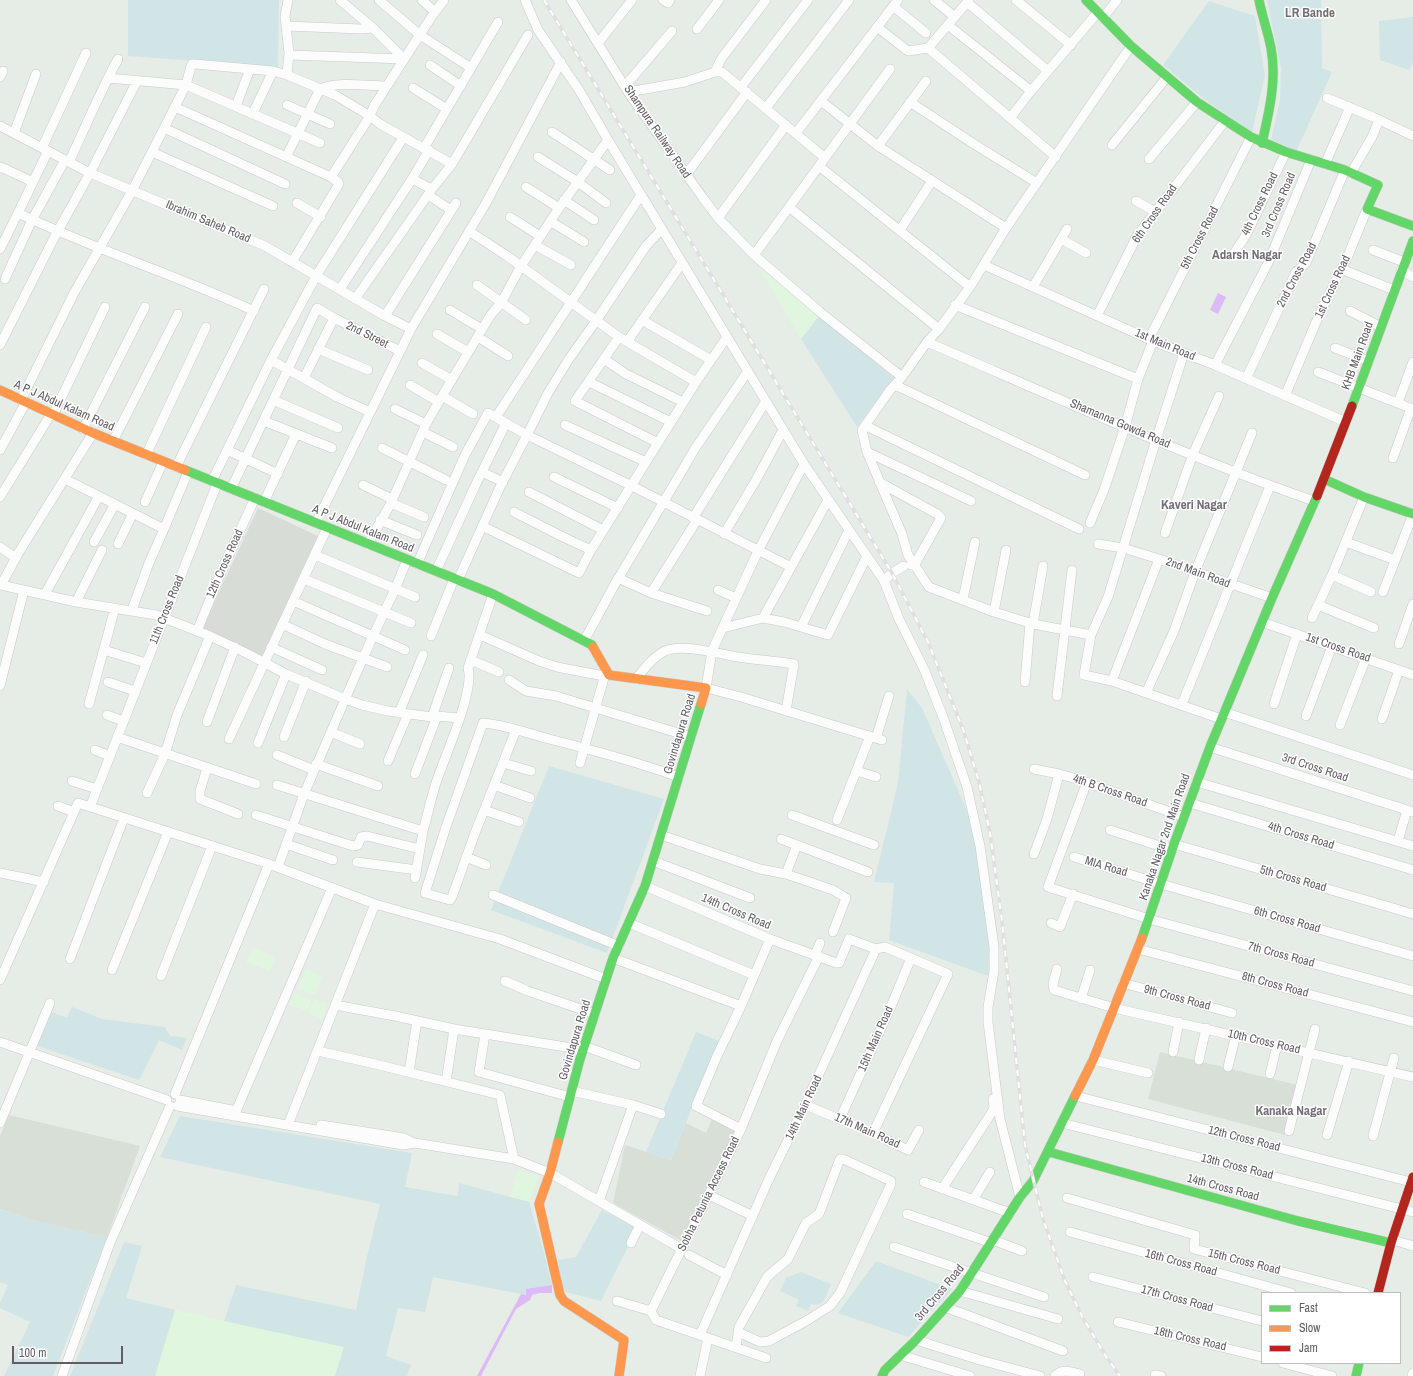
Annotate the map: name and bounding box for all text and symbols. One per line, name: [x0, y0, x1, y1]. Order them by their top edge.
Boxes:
district label: LR Bande: [1285, 6, 1335, 22]
street label: Shampura Railway Road: [620, 83, 694, 181]
street label: 4th Cross Road: [1239, 170, 1281, 238]
street label: 3rd Cross Road: [1259, 170, 1299, 240]
street label: 6th Cross Road: [1129, 182, 1181, 246]
street label: Ibrahim Saheb Road: [163, 198, 253, 246]
street label: 5th Cross Road: [1178, 204, 1222, 272]
street label: 2nd Cross Road: [1274, 240, 1320, 310]
district label: Adarsh Nagar: [1212, 248, 1282, 264]
street label: 1st Cross Road: [1312, 253, 1354, 321]
street label: 2nd Street: [343, 319, 391, 351]
street label: KHB Main Road: [1339, 320, 1377, 392]
street label: 1st Main Road: [1133, 326, 1197, 364]
street label: A P J Abdul Kalam Road: [12, 377, 116, 435]
street label: Shamanna Gowda Road: [1068, 396, 1172, 452]
district label: Kaveri Nagar: [1161, 498, 1227, 514]
street label: A P J Abdul Kalam Road: [310, 502, 416, 556]
street label: 12th Cross Road: [203, 527, 247, 601]
street label: 2nd Main Road: [1164, 555, 1232, 591]
street label: 11th Cross Road: [147, 573, 187, 647]
street label: 1st Cross Road: [1304, 630, 1372, 666]
street label: Govindapura Road: [661, 692, 699, 776]
street label: 3rd Cross Road: [1280, 751, 1350, 785]
street label: 4th B Cross Road: [1071, 772, 1149, 810]
street label: Kanaka Nagar 2nd Main Road: [1137, 772, 1193, 902]
street label: 4th Cross Road: [1266, 819, 1336, 853]
street label: MIA Road: [1083, 854, 1129, 880]
street label: 5th Cross Road: [1258, 863, 1328, 895]
street label: 14th Cross Road: [699, 891, 773, 933]
street label: 6th Cross Road: [1252, 904, 1322, 936]
street label: 7th Cross Road: [1246, 939, 1316, 971]
street label: 8th Cross Road: [1240, 969, 1310, 1001]
street label: 9th Cross Road: [1142, 982, 1212, 1014]
street label: Govindapura Road: [556, 998, 594, 1082]
street label: 15th Main Road: [855, 1004, 897, 1074]
street label: 10th Cross Road: [1226, 1027, 1302, 1057]
street label: 14th Main Road: [783, 1073, 825, 1143]
district label: Kanaka Nagar: [1255, 1104, 1327, 1120]
street label: 17th Main Road: [832, 1110, 902, 1152]
street label: 12th Cross Road: [1206, 1123, 1282, 1155]
street label: Sobha Petunia Access Road: [675, 1134, 743, 1254]
street label: 13th Cross Road: [1199, 1151, 1275, 1183]
street label: 14th Cross Road: [1185, 1171, 1261, 1205]
street label: 16th Cross Road: [1143, 1246, 1219, 1280]
street label: 15th Cross Road: [1206, 1246, 1282, 1278]
street label: 3rd Cross Road: [912, 1262, 968, 1324]
street label: 17th Cross Road: [1139, 1282, 1215, 1316]
legend: [1261, 1292, 1401, 1364]
text: Fast: [1299, 1300, 1318, 1316]
text: Slow: [1299, 1320, 1320, 1336]
street label: 18th Cross Road: [1152, 1324, 1228, 1354]
scale bar: [14, 1338, 125, 1364]
text: Jam: [1299, 1340, 1318, 1356]
text: 100 m: [19, 1345, 46, 1361]

